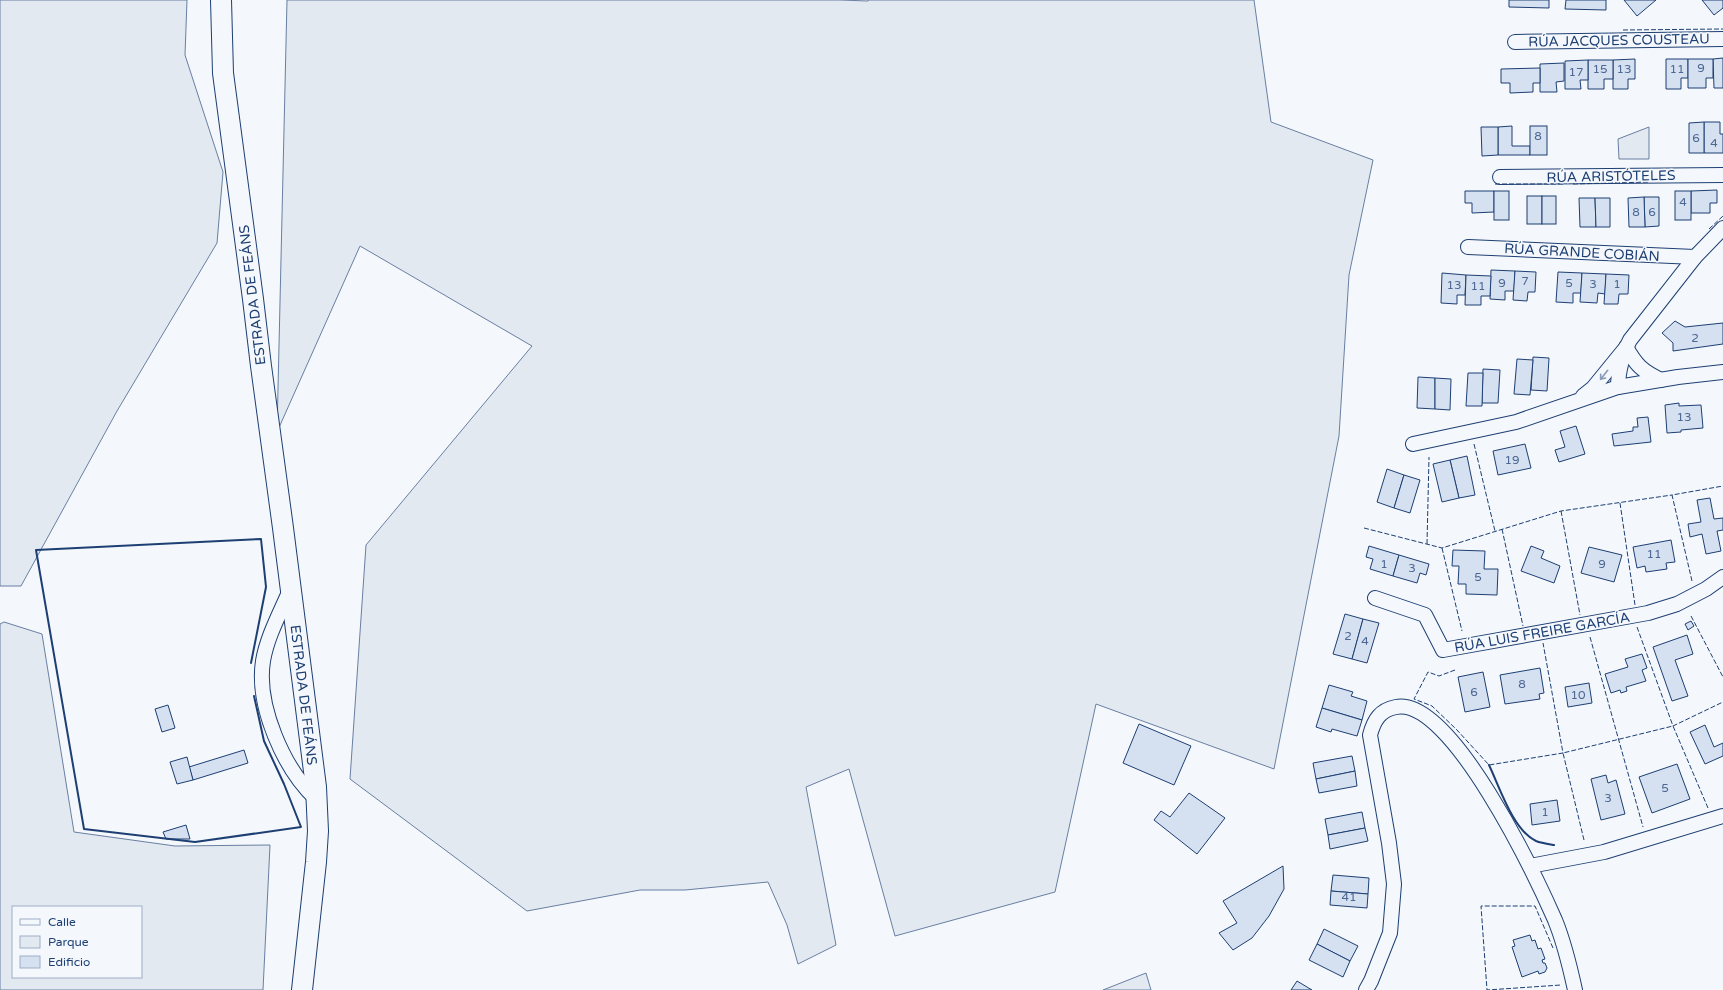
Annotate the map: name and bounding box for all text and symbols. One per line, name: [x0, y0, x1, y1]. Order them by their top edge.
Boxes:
street label: RÚA JACQUES COUSTEAU: [1528, 30, 1710, 51]
house number: 9: [1697, 61, 1705, 75]
house number: 15: [1592, 62, 1608, 76]
house number: 13: [1616, 62, 1632, 76]
house number: 11: [1669, 62, 1685, 76]
house number: 17: [1568, 65, 1584, 79]
house number: 8: [1534, 129, 1542, 143]
house number: 6: [1692, 131, 1700, 145]
house number: 4: [1710, 136, 1718, 150]
street label: RÚA ARISTÓTELES: [1546, 167, 1676, 186]
house number: 4: [1679, 195, 1687, 209]
house number: 8: [1632, 205, 1640, 219]
house number: 6: [1648, 205, 1656, 219]
street label: ESTRADA DE FEÁNS: [235, 223, 270, 366]
street label: RÚA GRANDE COBIÁN: [1504, 240, 1660, 265]
house number: 7: [1521, 274, 1529, 288]
house number: 9: [1498, 276, 1506, 290]
house number: 5: [1565, 276, 1573, 290]
house number: 3: [1589, 277, 1597, 291]
house number: 1: [1613, 277, 1621, 291]
house number: 13: [1446, 278, 1462, 292]
house number: 11: [1470, 279, 1486, 293]
house number: 2: [1691, 331, 1699, 345]
one-way arrow: [1600, 369, 1608, 380]
house number: 13: [1676, 410, 1692, 424]
house number: 19: [1504, 453, 1520, 467]
house number: 11: [1646, 547, 1662, 561]
house number: 1: [1380, 557, 1388, 571]
house number: 9: [1598, 557, 1606, 571]
house number: 3: [1408, 561, 1416, 575]
house number: 5: [1474, 570, 1482, 584]
street label: RÚA LUIS FREIRE GARCÍA: [1453, 609, 1631, 656]
street label: ESTRADA DE FEÁNS: [286, 624, 321, 767]
house number: 2: [1344, 629, 1352, 643]
house number: 4: [1361, 634, 1369, 648]
house number: 8: [1518, 677, 1526, 691]
house number: 6: [1470, 685, 1478, 699]
house number: 10: [1570, 688, 1586, 702]
house number: 5: [1661, 781, 1669, 795]
house number: 3: [1604, 791, 1612, 805]
house number: 1: [1541, 805, 1549, 819]
house number: 41: [1341, 890, 1357, 904]
legend: [12, 906, 142, 978]
text: Calle: [48, 915, 76, 929]
text: Parque: [48, 935, 89, 949]
text: Edificio: [48, 955, 90, 969]

